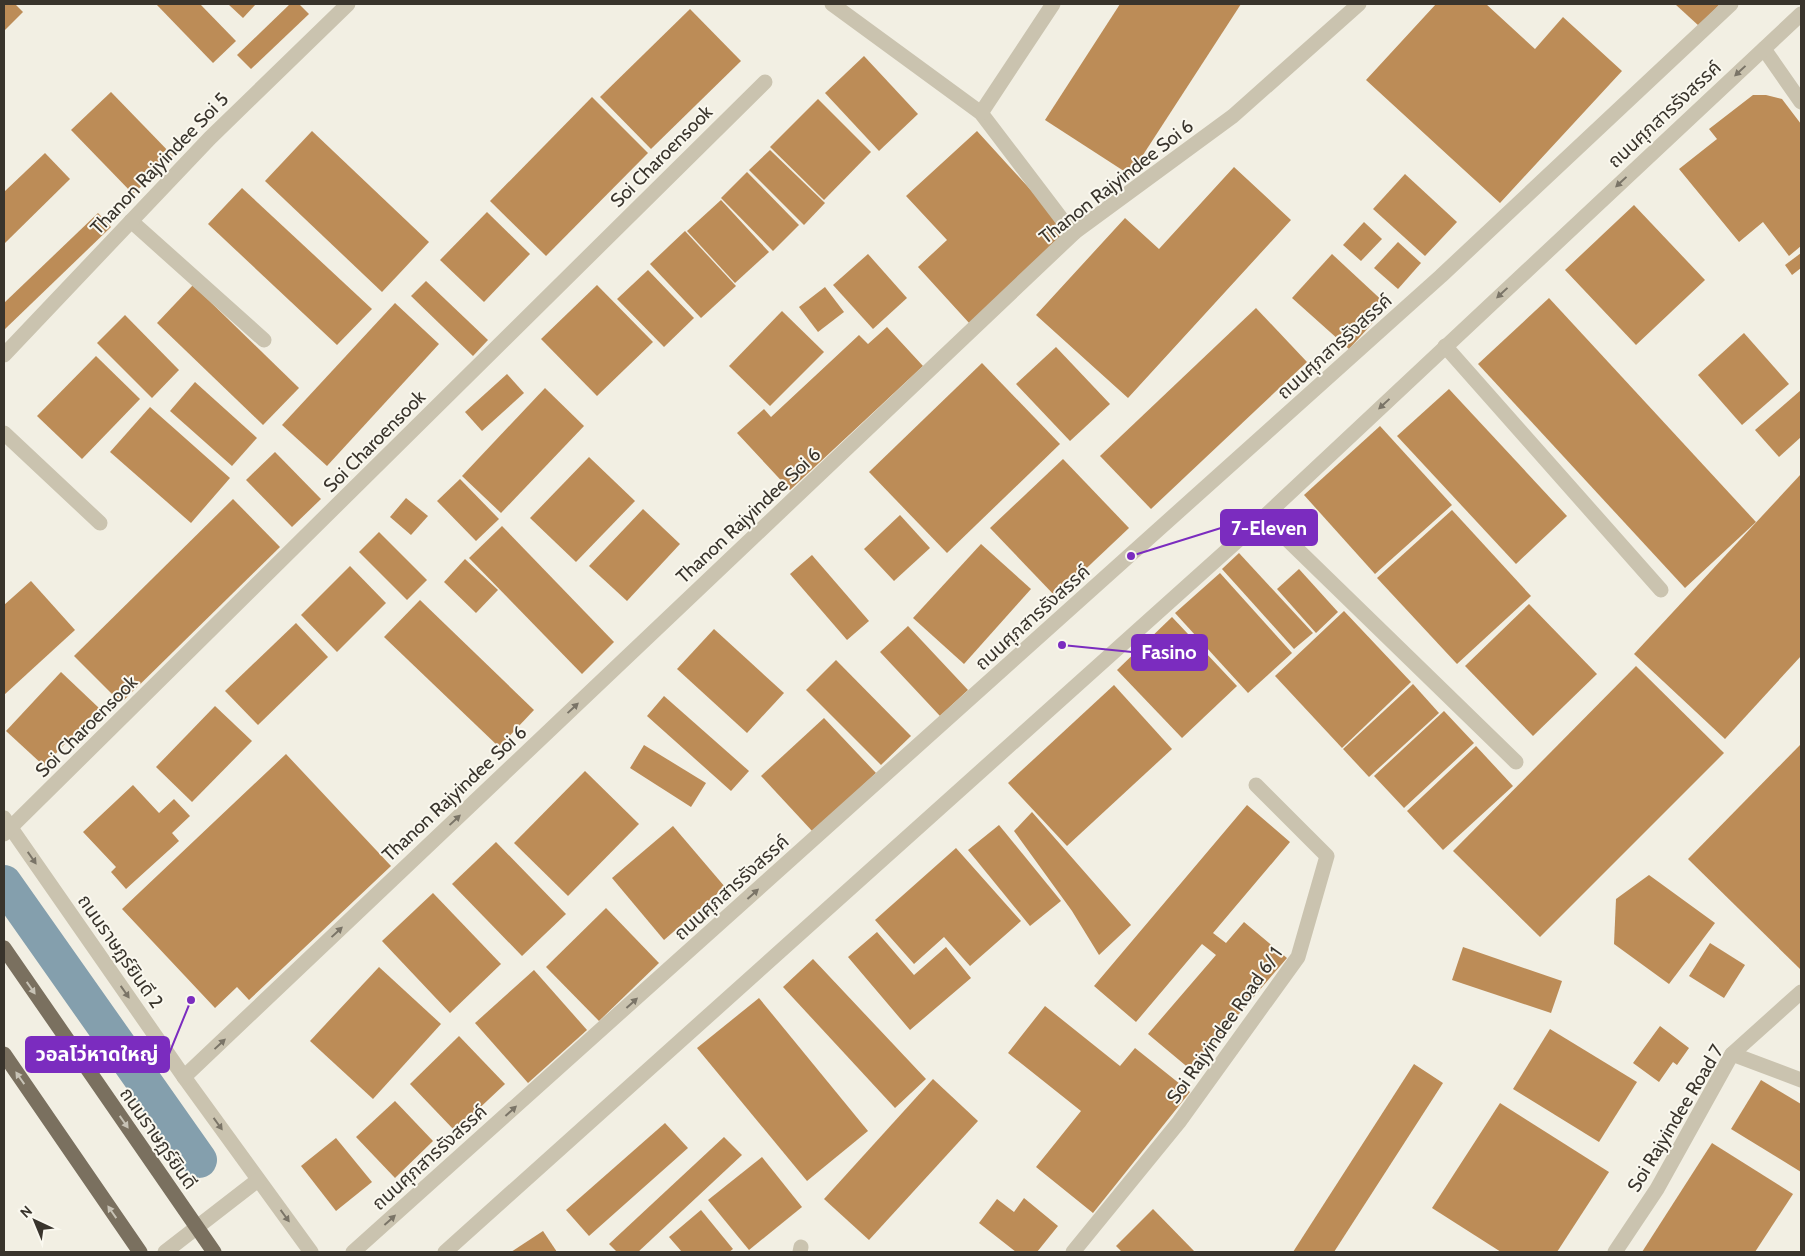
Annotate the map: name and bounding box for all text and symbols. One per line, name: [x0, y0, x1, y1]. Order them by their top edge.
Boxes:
street label: ถนนศุภสารรังสรรค์: [1603, 56, 1726, 173]
one-way arrow: [1734, 65, 1746, 77]
street label: Thanon Rajyindee Soi 5: [86, 88, 233, 239]
street label: Soi Charoensook: [606, 100, 717, 212]
street label: Thanon Rajyindee Soi 6: [1035, 114, 1198, 249]
one-way arrow: [1616, 176, 1628, 188]
one-way arrow: [1496, 287, 1509, 298]
street label: ถนนศุภสารรังสรรค์: [1272, 289, 1396, 404]
street label: Soi Charoensook: [319, 385, 430, 497]
one-way arrow: [1378, 398, 1390, 410]
street label: Thanon Rajyindee Soi 6: [671, 442, 825, 588]
callout: 7-Eleven: [1221, 510, 1317, 545]
text: 7-Eleven: [1231, 516, 1307, 540]
street label: ถนนศุภสารรังสรรค์: [970, 560, 1094, 675]
callout: Fasino: [1132, 635, 1207, 670]
text: Fasino: [1141, 640, 1197, 664]
street label: Soi Charoensook: [31, 670, 142, 782]
one-way arrow: [567, 702, 579, 714]
street label: Thanon Rajyindee Soi 6: [377, 720, 531, 866]
one-way arrow: [449, 814, 461, 826]
street label: ถนนศุภสารรังสรรค์: [669, 830, 793, 945]
one-way arrow: [27, 851, 37, 865]
one-way arrow: [746, 888, 758, 900]
street label: ถนนราษฎร์ยินดี 2: [73, 890, 168, 1013]
one-way arrow: [331, 926, 343, 938]
street label: Soi Rajyindee Road 6/ 1: [1162, 943, 1287, 1108]
one-way arrow: [26, 981, 36, 995]
one-way arrow: [120, 985, 130, 998]
one-way arrow: [625, 997, 637, 1009]
callout: วอลโว่หาดใหญ่: [26, 1037, 169, 1072]
one-way arrow: [213, 1038, 225, 1050]
street label: Soi Rajyindee Road 7: [1622, 1040, 1729, 1196]
text: วอลโว่หาดใหญ่: [35, 1042, 159, 1066]
one-way arrow: [15, 1072, 25, 1085]
street label: ถนนราษฎร์ยินดี: [115, 1083, 202, 1194]
street label: ถนนศุภสารรังสรรค์: [367, 1100, 491, 1215]
one-way arrow: [504, 1105, 516, 1117]
one-way arrow: [119, 1115, 129, 1128]
one-way arrow: [213, 1117, 223, 1131]
north arrow: [10, 1196, 60, 1246]
text: N: [16, 1202, 36, 1222]
one-way arrow: [107, 1205, 117, 1219]
one-way arrow: [279, 1209, 290, 1222]
one-way arrow: [383, 1214, 395, 1226]

